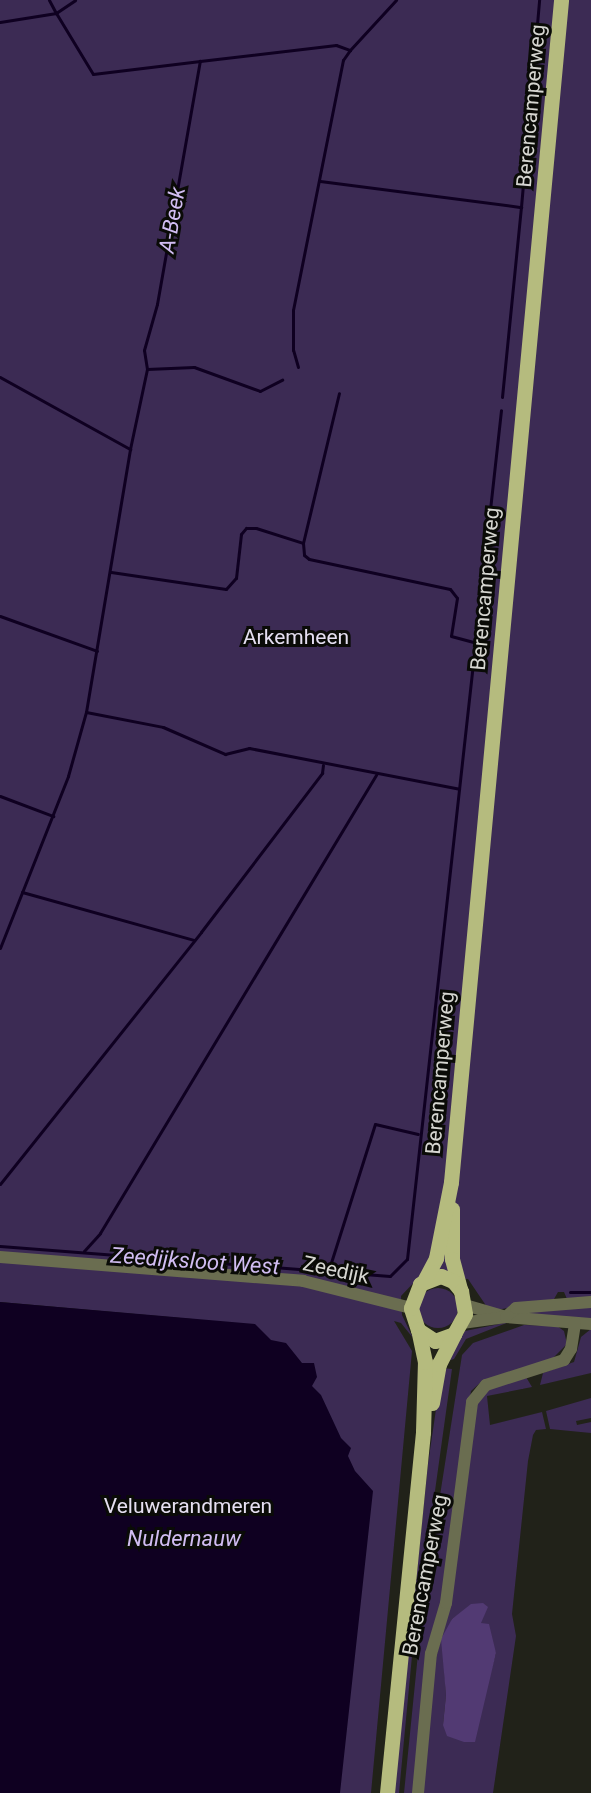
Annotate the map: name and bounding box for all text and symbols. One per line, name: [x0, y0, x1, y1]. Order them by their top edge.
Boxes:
street label: Berencamperweg: [511, 23, 551, 189]
water label: A-Beek: [153, 185, 191, 255]
street label: Berencamperweg: [465, 506, 505, 672]
park label: Arkemheen: [243, 624, 349, 650]
street label: Berencamperweg: [420, 990, 460, 1156]
water label: Zeedijksloot West: [110, 1242, 280, 1280]
street label: Zeedijk: [300, 1251, 372, 1289]
street label: Berencamperweg: [397, 1492, 453, 1658]
park label: Veluwerandmeren: [104, 1493, 272, 1519]
water label: Nuldernauw: [127, 1526, 241, 1552]

